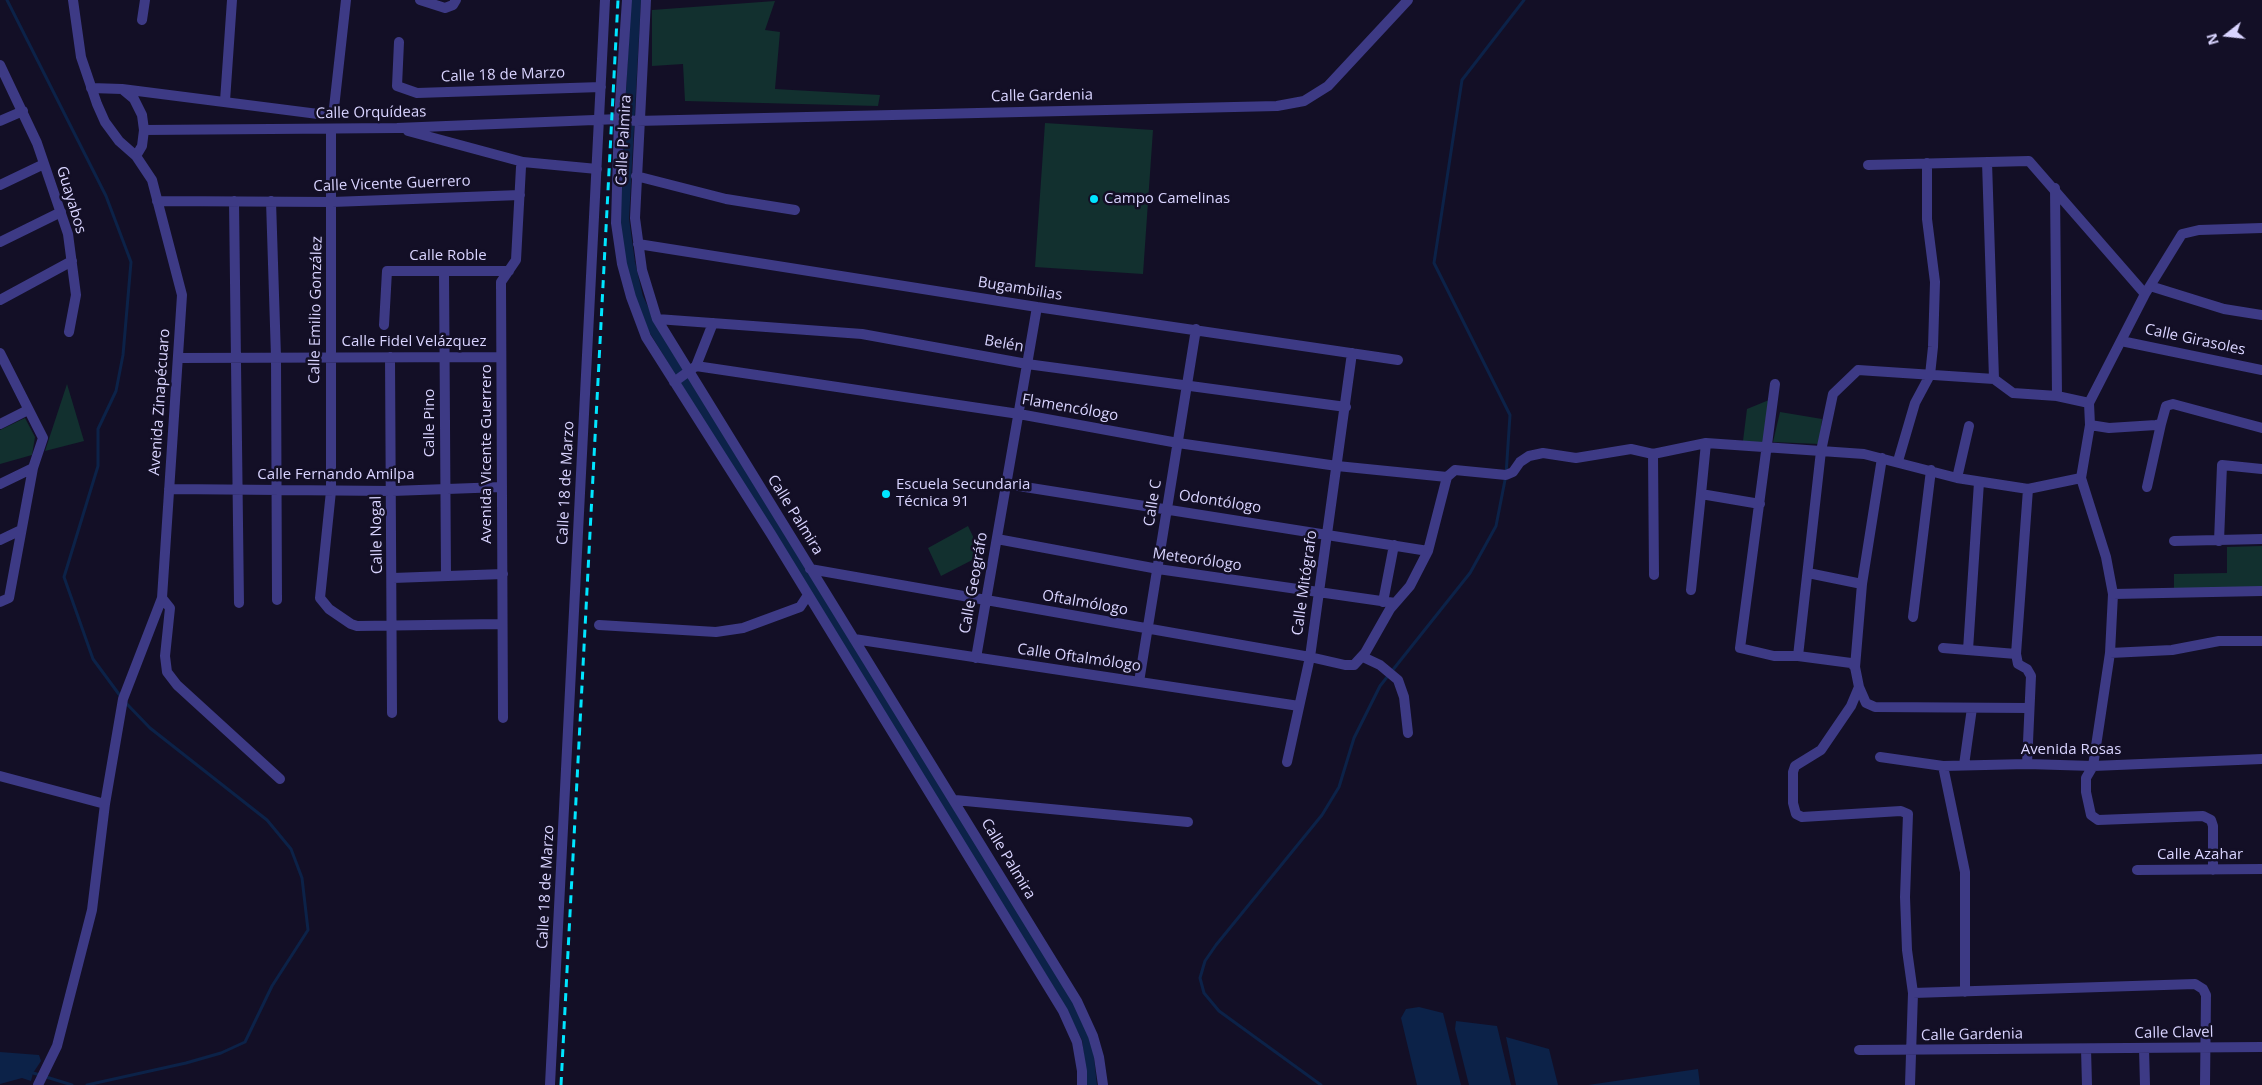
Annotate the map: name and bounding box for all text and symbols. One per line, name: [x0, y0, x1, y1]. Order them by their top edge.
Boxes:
north arrow: [2202, 10, 2252, 60]
text: N: [2201, 31, 2223, 47]
street label: Calle 18 de Marzo: [441, 64, 565, 86]
street label: Calle Gardenia: [991, 86, 1093, 106]
street label: Calle Palmira: [613, 94, 635, 186]
street label: Calle Orquídeas: [315, 103, 427, 123]
street label: Guayabos: [52, 164, 90, 236]
street label: Calle Vicente Guerrero: [313, 172, 471, 196]
place label: Campo Camelinas: [1104, 190, 1230, 208]
marker: Campo Camelinas: [1088, 193, 1100, 205]
street label: Calle Emilio González: [306, 236, 326, 384]
street label: Calle Roble: [409, 247, 487, 265]
street label: Bugambilias: [976, 273, 1064, 305]
street label: Calle Girasoles: [2143, 321, 2247, 359]
street label: Avenida Zinapécuaro: [146, 328, 174, 476]
street label: Belén: [983, 332, 1025, 356]
street label: Calle Fidel Velázquez: [342, 333, 486, 351]
street label: Avenida Vicente Guerrero: [478, 364, 496, 544]
street label: Calle Pino: [421, 389, 439, 457]
street label: Flamencólogo: [1020, 391, 1120, 425]
street label: Calle 18 de Marzo: [554, 420, 578, 546]
street label: Calle Fernando Amilpa: [257, 466, 415, 484]
street label: Calle Palmira: [763, 472, 827, 558]
place label: Escuela Secundaria Técnica 91: [896, 476, 1030, 511]
street label: Calle C: [1140, 478, 1166, 528]
street label: Odontólogo: [1177, 487, 1263, 517]
marker: Escuela Secundaria Técnica 91: [880, 488, 892, 500]
street label: Calle Nogal: [367, 496, 387, 574]
street label: Calle Mitógrafo: [1289, 529, 1321, 637]
street label: Calle Geográfo: [956, 531, 992, 635]
street label: Meteorólogo: [1151, 545, 1243, 575]
street label: Oftalmólogo: [1041, 587, 1129, 619]
street label: Calle Oftalmólogo: [1016, 640, 1142, 676]
street label: Avenida Rosas: [2021, 741, 2121, 759]
street label: Calle Palmira: [977, 815, 1039, 903]
street label: Calle 18 de Marzo: [534, 824, 558, 950]
street label: Calle Azahar: [2157, 846, 2243, 864]
street label: Calle Clavel: [2134, 1023, 2214, 1043]
street label: Calle Gardenia: [1921, 1025, 2023, 1045]

